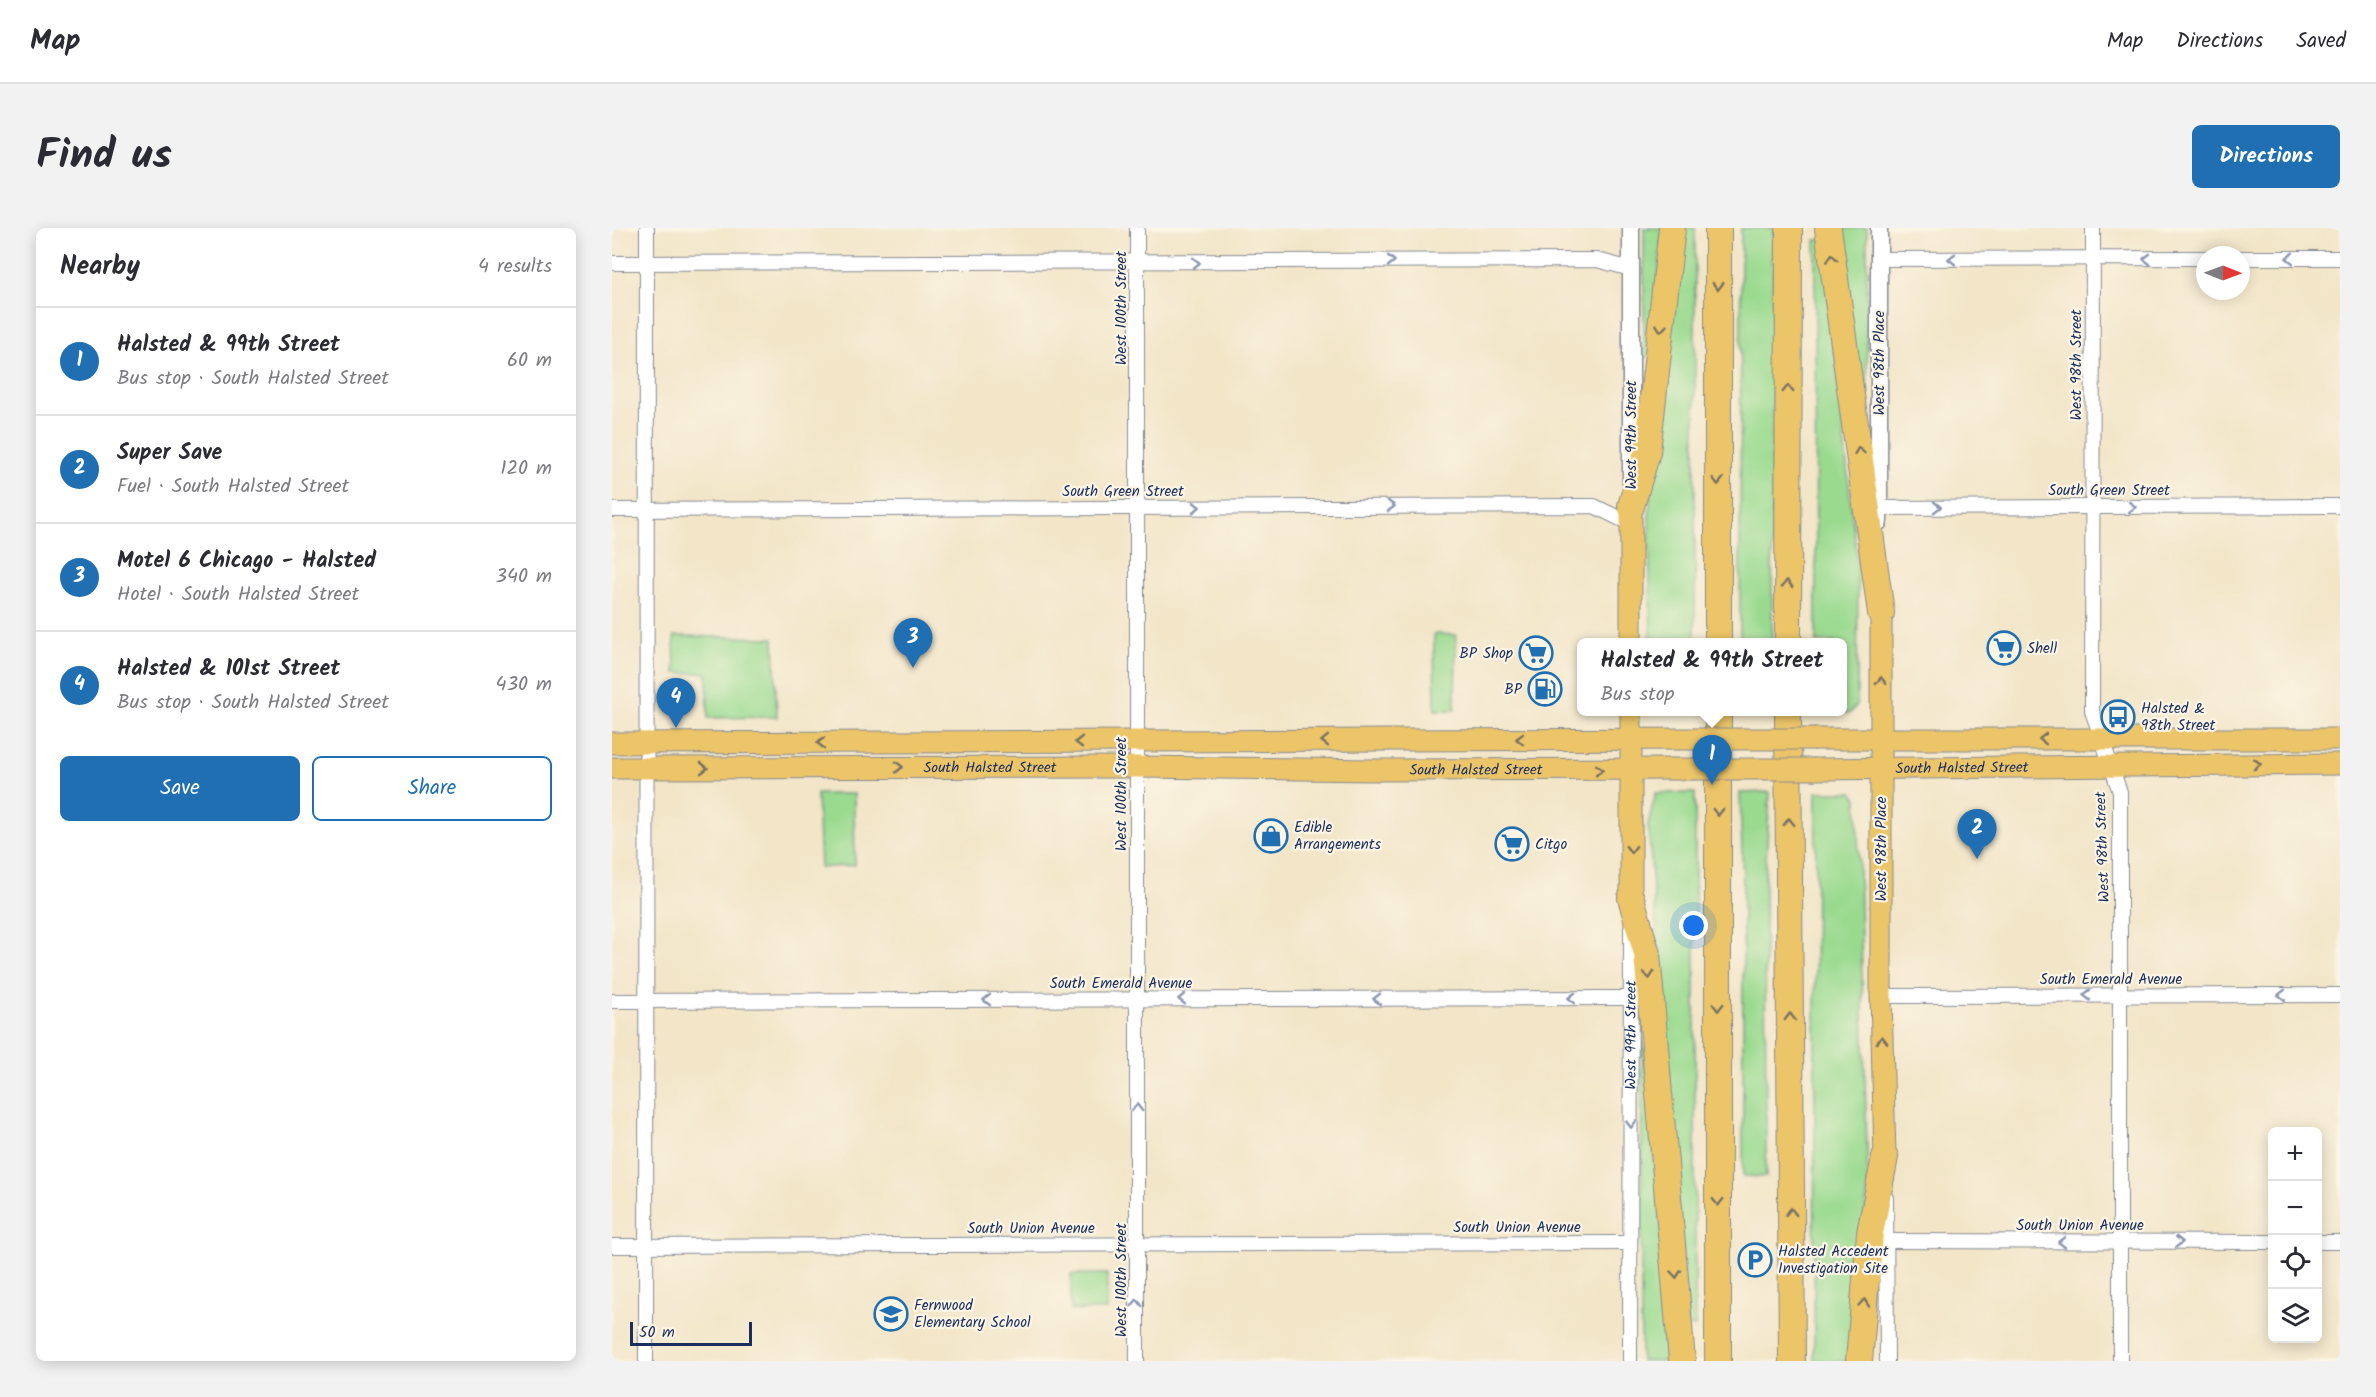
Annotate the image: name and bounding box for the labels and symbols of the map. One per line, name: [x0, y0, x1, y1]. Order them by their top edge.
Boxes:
north arrow: [2196, 246, 2250, 300]
street label: West 100th Street: [1110, 251, 1134, 365]
one-way arrow: [2286, 252, 2295, 264]
one-way arrow: [1827, 253, 1839, 262]
one-way arrow: [1947, 253, 1956, 265]
one-way arrow: [2142, 253, 2151, 265]
one-way arrow: [1386, 255, 1395, 268]
one-way arrow: [1191, 256, 1200, 269]
one-way arrow: [1712, 282, 1724, 291]
street label: West 98th Street: [2065, 309, 2089, 420]
street label: West 98th Place: [1868, 310, 1892, 416]
one-way arrow: [1655, 323, 1667, 332]
street label: West 99th Street: [1620, 380, 1644, 490]
one-way arrow: [1782, 385, 1794, 394]
one-way arrow: [1853, 446, 1865, 455]
one-way arrow: [1712, 477, 1724, 486]
street label: South Green Street: [2048, 479, 2170, 503]
street label: South Green Street: [1062, 480, 1184, 504]
one-way arrow: [1386, 500, 1395, 512]
one-way arrow: [1191, 501, 1200, 513]
one-way arrow: [1932, 501, 1941, 513]
one-way arrow: [2127, 501, 2136, 513]
one-way arrow: [1781, 580, 1793, 589]
pin: 3: [894, 618, 932, 668]
supermarket icon: Shell: [1986, 630, 2022, 666]
supermarket icon: BP Shop: [1518, 635, 1554, 671]
place label: Shell: [2027, 637, 2057, 661]
place label: BP Shop: [1459, 642, 1513, 666]
fuel station icon: BP: [1527, 671, 1563, 707]
one-way arrow: [1875, 676, 1887, 685]
pin: 4: [656, 678, 696, 728]
place label: BP: [1504, 678, 1523, 702]
place label: Halsted & 98th Street: [2141, 697, 2215, 738]
bus stop icon: Halsted & 98th Street: [2100, 699, 2136, 735]
one-way arrow: [1515, 733, 1524, 745]
one-way arrow: [2038, 733, 2047, 745]
one-way arrow: [1320, 735, 1329, 747]
one-way arrow: [1074, 736, 1083, 748]
pin: 1: [1692, 736, 1732, 785]
one-way arrow: [816, 737, 825, 749]
street label: West 100th Street: [1110, 737, 1134, 851]
street label: South Halsted Street: [923, 756, 1057, 780]
street label: South Halsted Street: [1895, 756, 2029, 781]
street label: South Halsted Street: [1409, 758, 1543, 783]
one-way arrow: [2253, 758, 2262, 770]
one-way arrow: [895, 761, 904, 773]
one-way arrow: [700, 762, 709, 774]
one-way arrow: [1595, 764, 1604, 776]
street label: West 98th Street: [2089, 791, 2117, 903]
street label: West 98th Place: [1870, 796, 1894, 902]
one-way arrow: [1712, 807, 1724, 816]
pin: 2: [1958, 810, 1996, 859]
place label: Edible Arrangements: [1294, 816, 1381, 857]
one-way arrow: [1783, 817, 1795, 826]
shop icon: Edible Arrangements: [1253, 818, 1289, 854]
supermarket icon: Citgo: [1494, 826, 1530, 862]
place label: Citgo: [1535, 833, 1567, 857]
one-way arrow: [1625, 845, 1637, 854]
your location: [1679, 911, 1708, 940]
street label: South Emerald Avenue: [2040, 968, 2183, 992]
one-way arrow: [1642, 971, 1655, 980]
street label: South Emerald Avenue: [1050, 972, 1193, 996]
street label: West 99th Street: [1620, 980, 1644, 1090]
one-way arrow: [2082, 989, 2091, 1001]
one-way arrow: [2277, 989, 2286, 1001]
one-way arrow: [1568, 992, 1577, 1004]
one-way arrow: [1178, 993, 1187, 1005]
one-way arrow: [1373, 993, 1382, 1005]
one-way arrow: [983, 994, 992, 1006]
one-way arrow: [1712, 1002, 1724, 1011]
one-way arrow: [1784, 1012, 1796, 1021]
one-way arrow: [1876, 1035, 1888, 1044]
one-way arrow: [1131, 1103, 1143, 1112]
one-way arrow: [1625, 1120, 1637, 1129]
one-way arrow: [1712, 1197, 1724, 1206]
one-way arrow: [1785, 1207, 1797, 1216]
street label: South Union Avenue: [2016, 1214, 2144, 1238]
street label: South Union Avenue: [1453, 1216, 1581, 1240]
street label: South Union Avenue: [967, 1217, 1095, 1241]
street label: West 100th Street: [1110, 1223, 1134, 1337]
one-way arrow: [2058, 1236, 2067, 1248]
one-way arrow: [2175, 1236, 2184, 1248]
place label: Halsted Accedent Investigation Site: [1778, 1240, 1889, 1281]
parking icon: Halsted Accedent Investigation Site: [1737, 1242, 1773, 1278]
one-way arrow: [1669, 1269, 1682, 1278]
place label: Fernwood Elementary School: [914, 1294, 1031, 1335]
school or university icon: Fernwood Elementary School: [873, 1296, 909, 1332]
one-way arrow: [1131, 1298, 1143, 1307]
one-way arrow: [1857, 1298, 1870, 1307]
scale bar: [630, 1319, 752, 1346]

